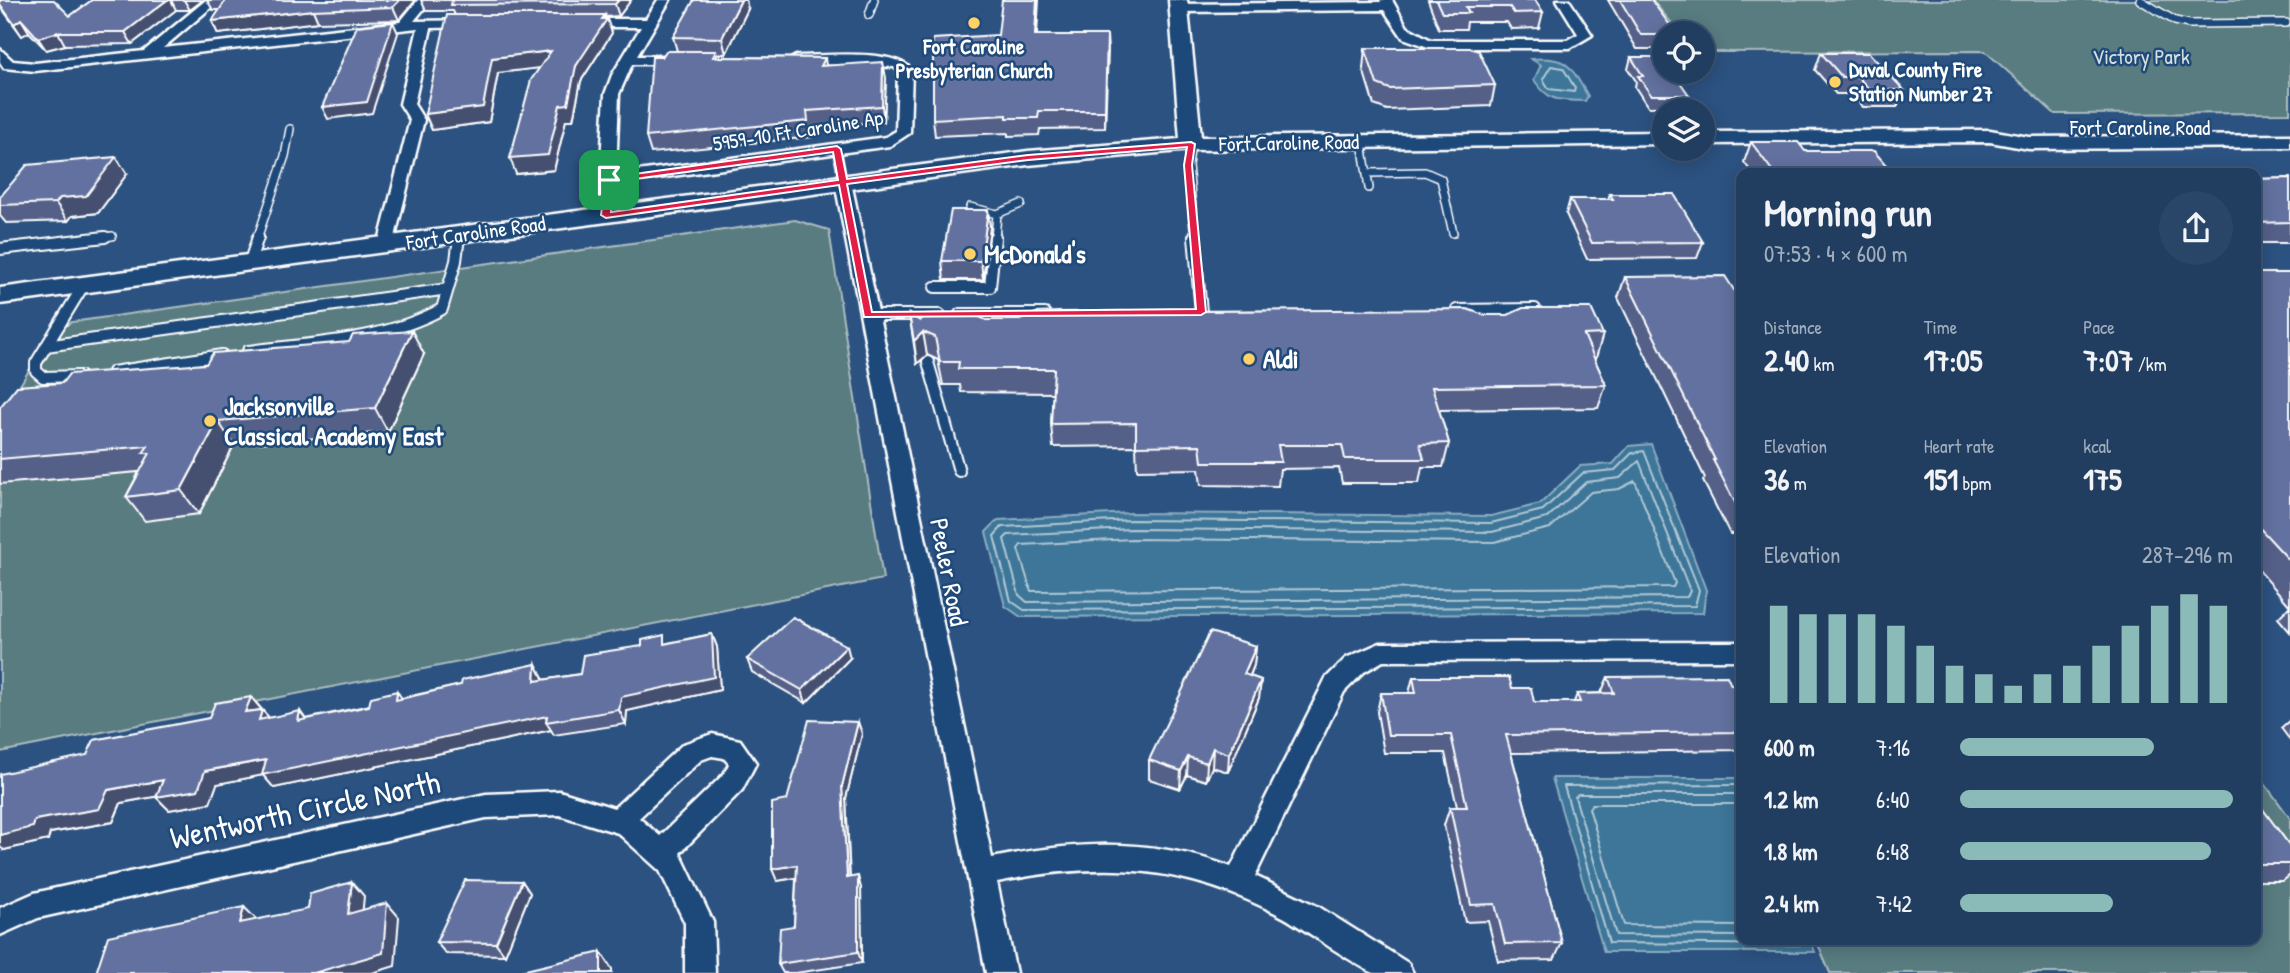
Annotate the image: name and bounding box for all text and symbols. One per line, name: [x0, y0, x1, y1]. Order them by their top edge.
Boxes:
marker: Fort Caroline Presbyterian Church: [966, 15, 982, 31]
map controls: [1652, 21, 1715, 161]
button: locate: [1652, 21, 1715, 84]
place label: Fort Caroline Presbyterian Church: [896, 32, 1053, 86]
park label: Victory Park: [2092, 42, 2190, 71]
place label: Duval County Fire Station Number 27: [1849, 55, 1993, 108]
marker: Duval County Fire Station Number 27: [1827, 74, 1843, 90]
button: layers: [1652, 98, 1715, 161]
street label: 5959-10 Ft Caroline Ap: [711, 103, 885, 158]
street label: Fort Caroline Road: [2069, 113, 2210, 142]
street label: Fort Caroline Road: [1218, 127, 1359, 158]
pin: [579, 150, 639, 210]
icon: arrive: [590, 161, 628, 199]
text: Morning run: [1764, 186, 1932, 238]
button: share: [2159, 191, 2233, 265]
street label: Fort Caroline Road: [404, 208, 547, 257]
place label: McDonald's: [984, 236, 1086, 271]
text: 07:53 · 4 × 600 m: [1764, 238, 1907, 269]
marker: McDonald's: [962, 246, 978, 262]
text: Distance: [1764, 314, 1822, 340]
text: Time: [1924, 314, 1957, 340]
text: Pace: [2083, 314, 2115, 340]
text: 2.40: [1764, 340, 1809, 380]
text: 17:05: [1924, 340, 1983, 380]
text: 7:07: [2083, 340, 2133, 380]
place label: Aldi: [1263, 341, 1299, 376]
marker: Aldi: [1241, 351, 1257, 367]
text: km: [1809, 351, 1834, 377]
text: /km: [2133, 351, 2167, 377]
place label: Jacksonville Classical Academy East: [224, 388, 444, 454]
marker: Jacksonville Classical Academy East: [202, 413, 218, 429]
text: Elevation: [1764, 433, 1827, 459]
text: Heart rate: [1924, 433, 1995, 459]
text: kcal: [2083, 433, 2111, 459]
text: 36: [1764, 459, 1789, 499]
text: 151: [1924, 459, 1958, 499]
text: 175: [2083, 459, 2122, 499]
text: m: [1789, 470, 1807, 496]
text: bpm: [1958, 470, 1991, 496]
street label: Peeler Road: [922, 515, 977, 629]
text: Elevation: [1764, 539, 1840, 570]
text: 287–296 m: [2142, 539, 2233, 570]
text: 600 m: [1764, 732, 1815, 763]
text: 7:16: [1876, 732, 1910, 763]
street label: Wentworth Circle North: [166, 760, 444, 859]
text: 1.2 km: [1764, 784, 1819, 815]
text: 6:40: [1876, 784, 1909, 815]
text: 1.8 km: [1764, 836, 1818, 867]
text: 6:48: [1876, 836, 1909, 867]
text: 2.4 km: [1764, 888, 1819, 919]
text: 7:42: [1876, 888, 1912, 919]

